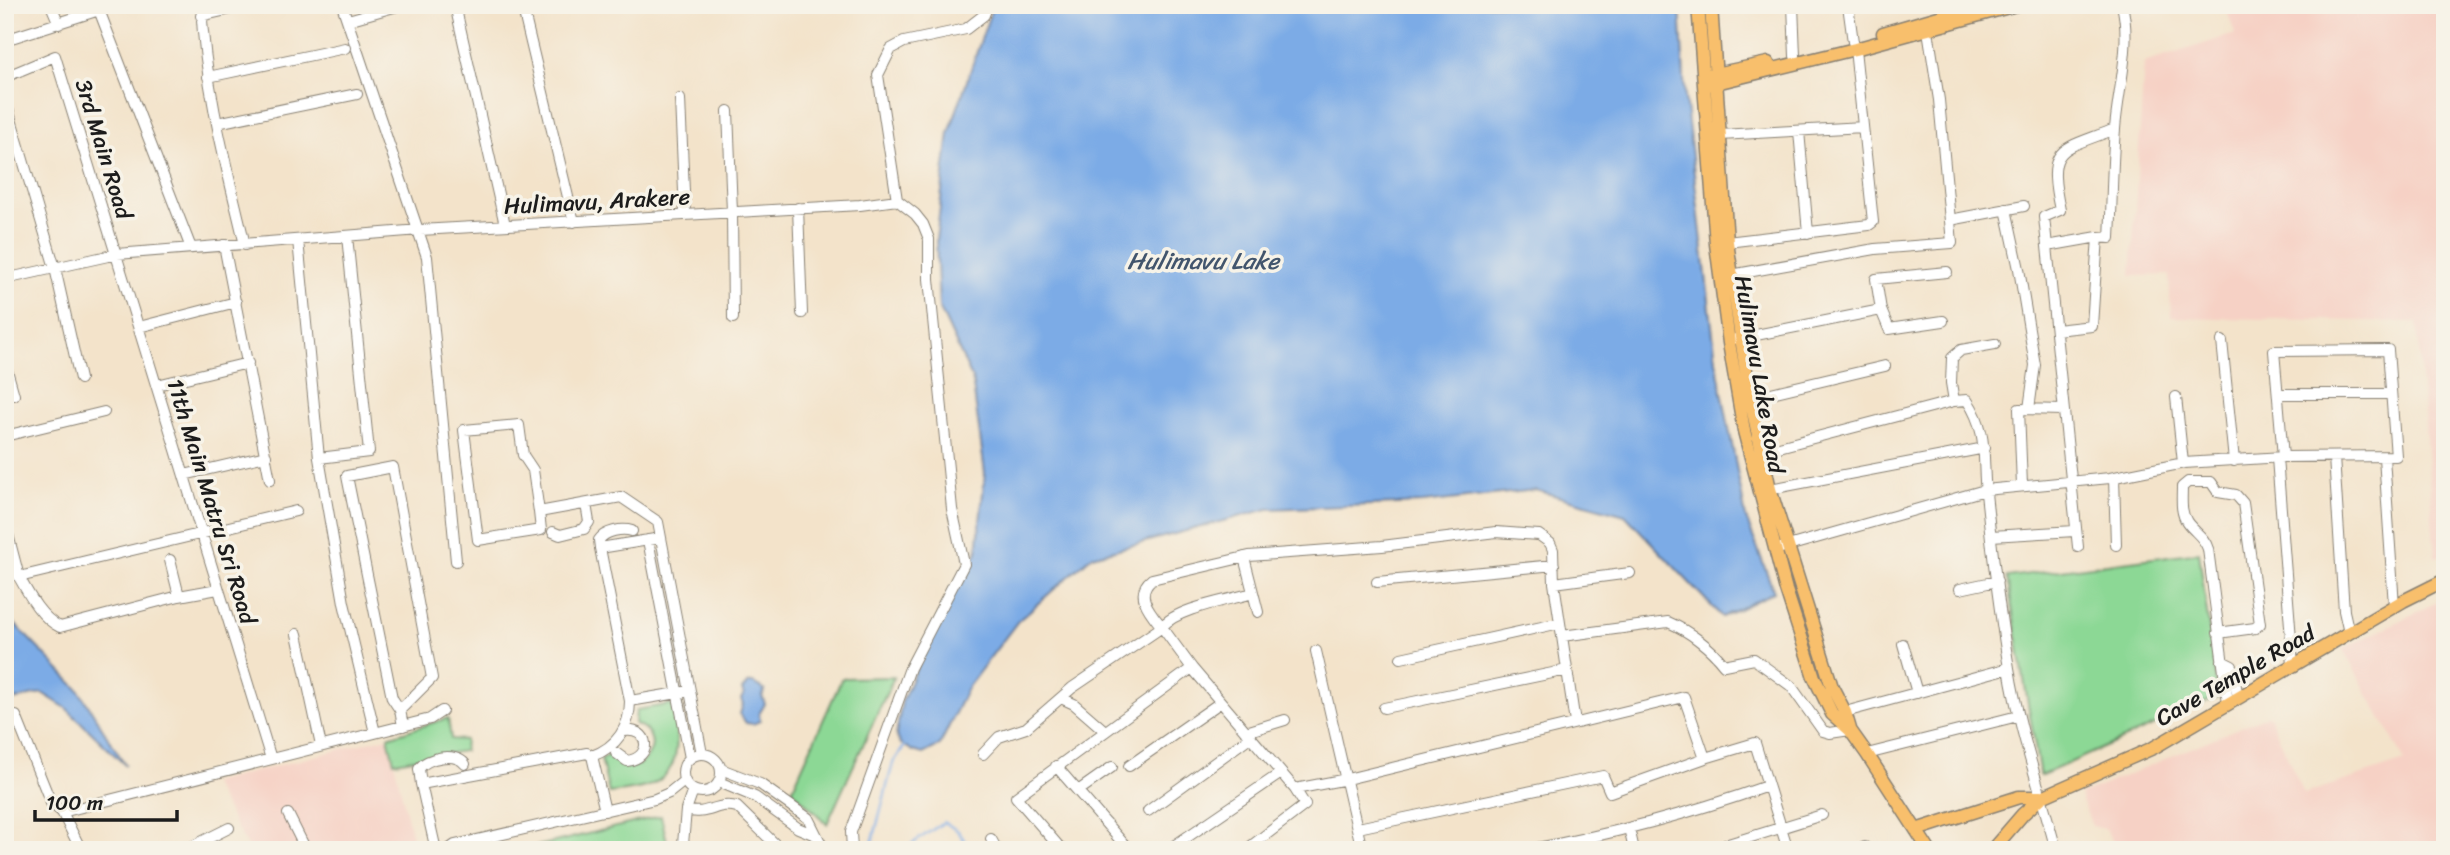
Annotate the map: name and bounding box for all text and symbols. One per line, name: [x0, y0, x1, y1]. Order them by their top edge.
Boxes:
street label: 3rd Main Road: [63, 74, 145, 226]
street label: Hulimavu, Arakere: [503, 176, 691, 227]
water label: Hulimavu Lake: [1127, 240, 1281, 282]
street label: Hulimavu Lake Road: [1722, 272, 1797, 478]
street label: 11th Main Matru Sri Road: [155, 373, 269, 631]
street label: Cave Temple Road: [2147, 612, 2325, 738]
scale bar: [35, 778, 177, 822]
text: 100 m: [46, 784, 103, 822]

